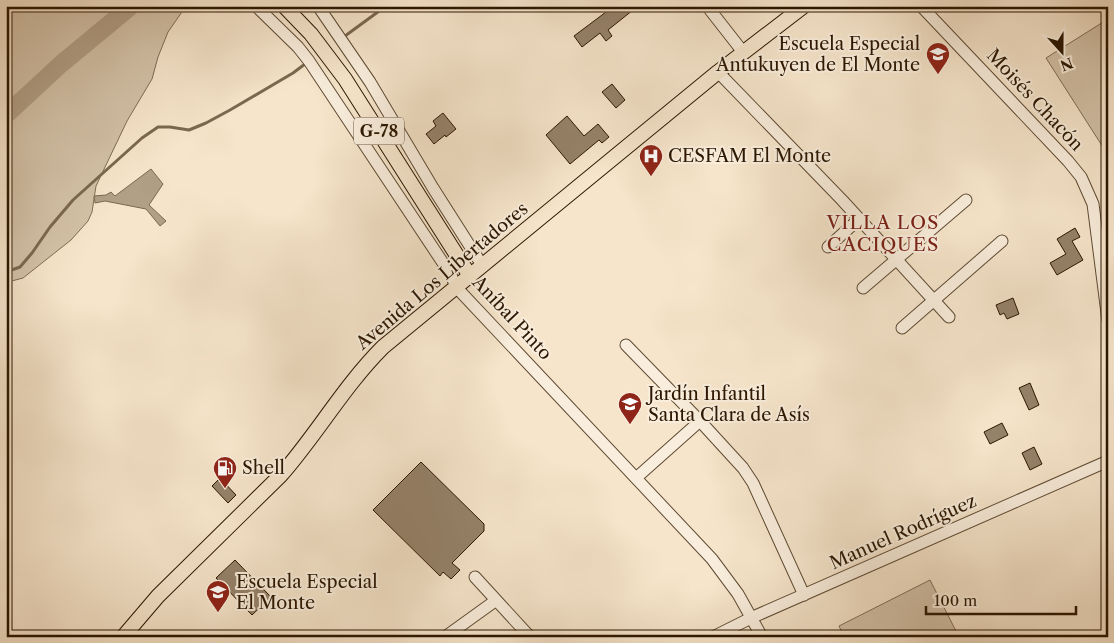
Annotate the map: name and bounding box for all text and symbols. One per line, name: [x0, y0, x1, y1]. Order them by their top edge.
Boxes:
north arrow: [1036, 28, 1086, 78]
place label: Escuela Especial Antukuyen de El Monte: [715, 33, 920, 76]
school or university icon: Escuela Especial Antukuyen de El Monte: [925, 41, 951, 75]
street label: Moisés Chacón: [982, 45, 1088, 155]
text: N: [1058, 54, 1076, 75]
road number: G-78: [354, 118, 404, 144]
hospital icon: CESFAM El Monte: [638, 143, 664, 177]
place label: CESFAM El Monte: [668, 145, 831, 167]
street label: Avenida Los Libertadores: [351, 198, 532, 355]
district label: VILLA LOS CACIQUES: [826, 211, 939, 256]
street label: Aníbal Pinto: [467, 271, 556, 364]
place label: Jardín Infantil Santa Clara de Asís: [645, 383, 810, 426]
school or university icon: Jardín Infantil Santa Clara de Asís: [617, 391, 643, 425]
fuel station icon: Shell: [212, 455, 238, 489]
place label: Shell: [242, 457, 285, 479]
street label: Manuel Rodríguez: [826, 490, 980, 574]
place label: Escuela Especial El Monte: [236, 571, 378, 614]
school or university icon: Escuela Especial El Monte: [205, 579, 231, 613]
scale bar: [926, 583, 1076, 615]
text: 100 m: [934, 591, 977, 610]

